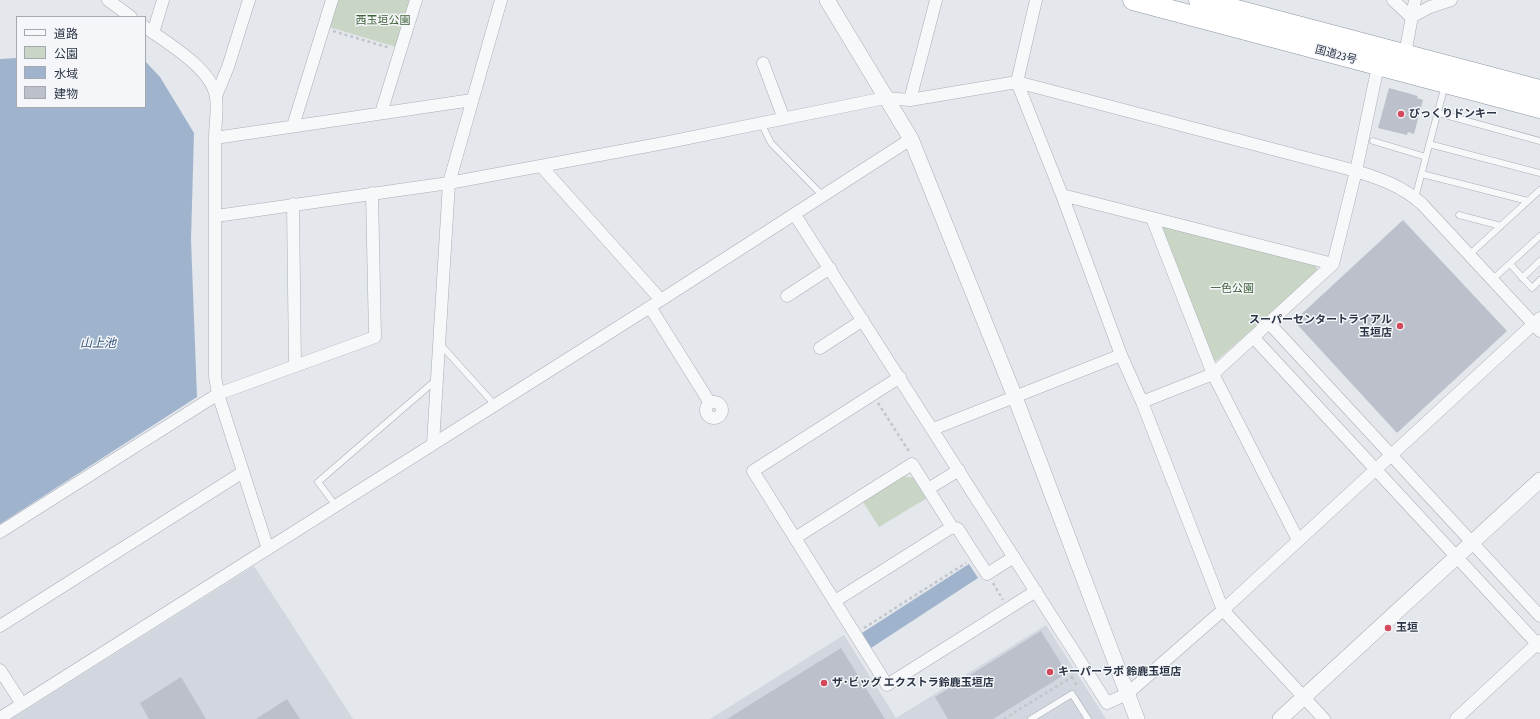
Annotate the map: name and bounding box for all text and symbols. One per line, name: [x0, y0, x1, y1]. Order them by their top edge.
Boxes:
park label: 西玉垣公園: [356, 14, 410, 28]
legend: [16, 16, 146, 108]
text: 道路: [54, 27, 78, 41]
street label: 国道23号: [1314, 43, 1358, 67]
text: 公園: [54, 47, 78, 61]
text: 水域: [54, 67, 78, 81]
text: 建物: [54, 87, 78, 101]
place label: びっくりドンキー: [1409, 107, 1497, 121]
marker: びっくりドンキー: [1396, 109, 1406, 119]
park label: 一色公園: [1210, 282, 1254, 296]
place label: スーパーセンタートライアル 玉垣店: [1249, 313, 1392, 339]
marker: スーパーセンタートライアル 玉垣店: [1395, 321, 1405, 331]
water label: 山上池: [80, 337, 116, 351]
place label: 玉垣: [1396, 621, 1418, 635]
marker: 玉垣: [1383, 623, 1393, 633]
place label: キーパーラボ 鈴鹿玉垣店: [1058, 665, 1181, 679]
marker: キーパーラボ 鈴鹿玉垣店: [1045, 667, 1055, 677]
place label: ザ･ビッグ エクストラ鈴鹿玉垣店: [832, 676, 994, 690]
marker: ザ･ビッグ エクストラ鈴鹿玉垣店: [819, 678, 829, 688]

